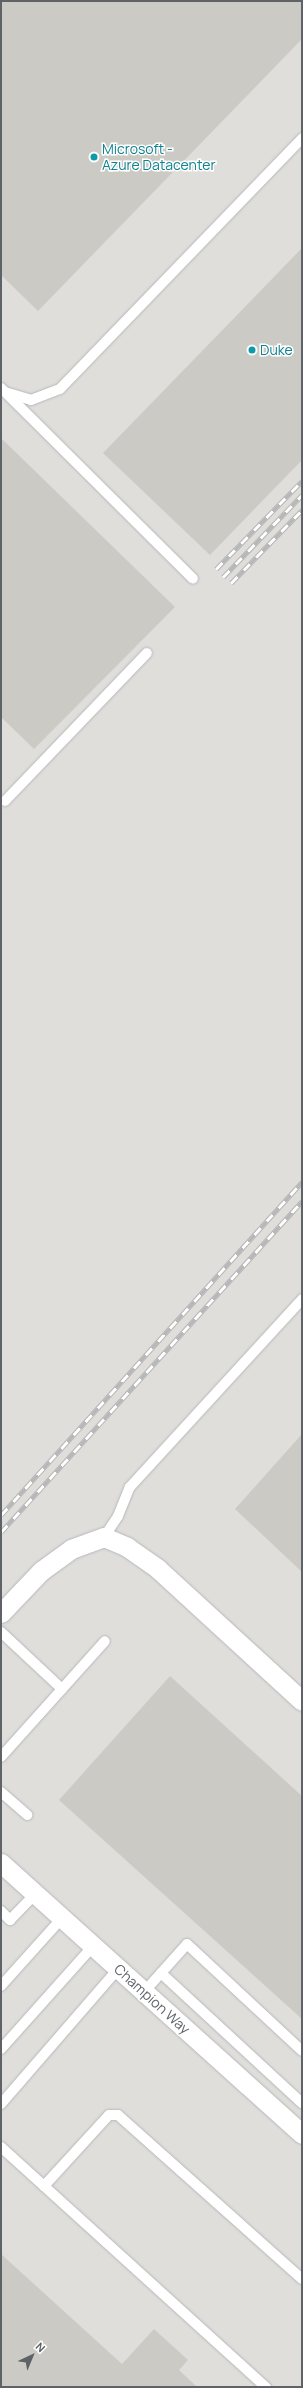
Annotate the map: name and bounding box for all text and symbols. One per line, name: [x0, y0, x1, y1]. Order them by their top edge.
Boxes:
place label: Microsoft - Azure Datacenter: [102, 141, 215, 174]
marker: Microsoft - Azure Datacenter: [89, 152, 99, 162]
place label: Duke: [260, 342, 293, 358]
marker: Duke: [247, 345, 257, 355]
street label: Champion Way: [111, 1961, 193, 2037]
north arrow: [12, 2336, 52, 2376]
text: N: [33, 2339, 49, 2355]

